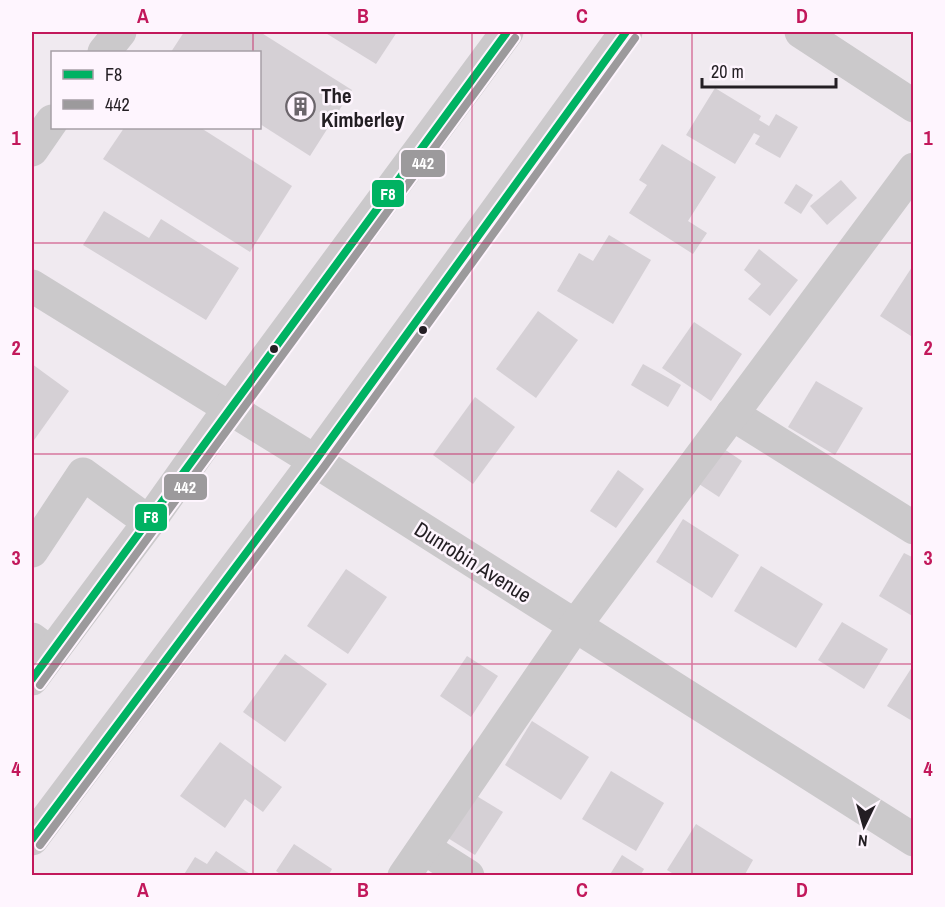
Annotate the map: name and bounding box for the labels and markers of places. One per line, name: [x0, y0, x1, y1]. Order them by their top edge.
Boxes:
place label: The Kimberley: [321, 81, 405, 134]
building icon: The Kimberley: [284, 91, 316, 123]
unlabelled marker: [417, 324, 429, 336]
unlabelled marker: [268, 343, 280, 355]

